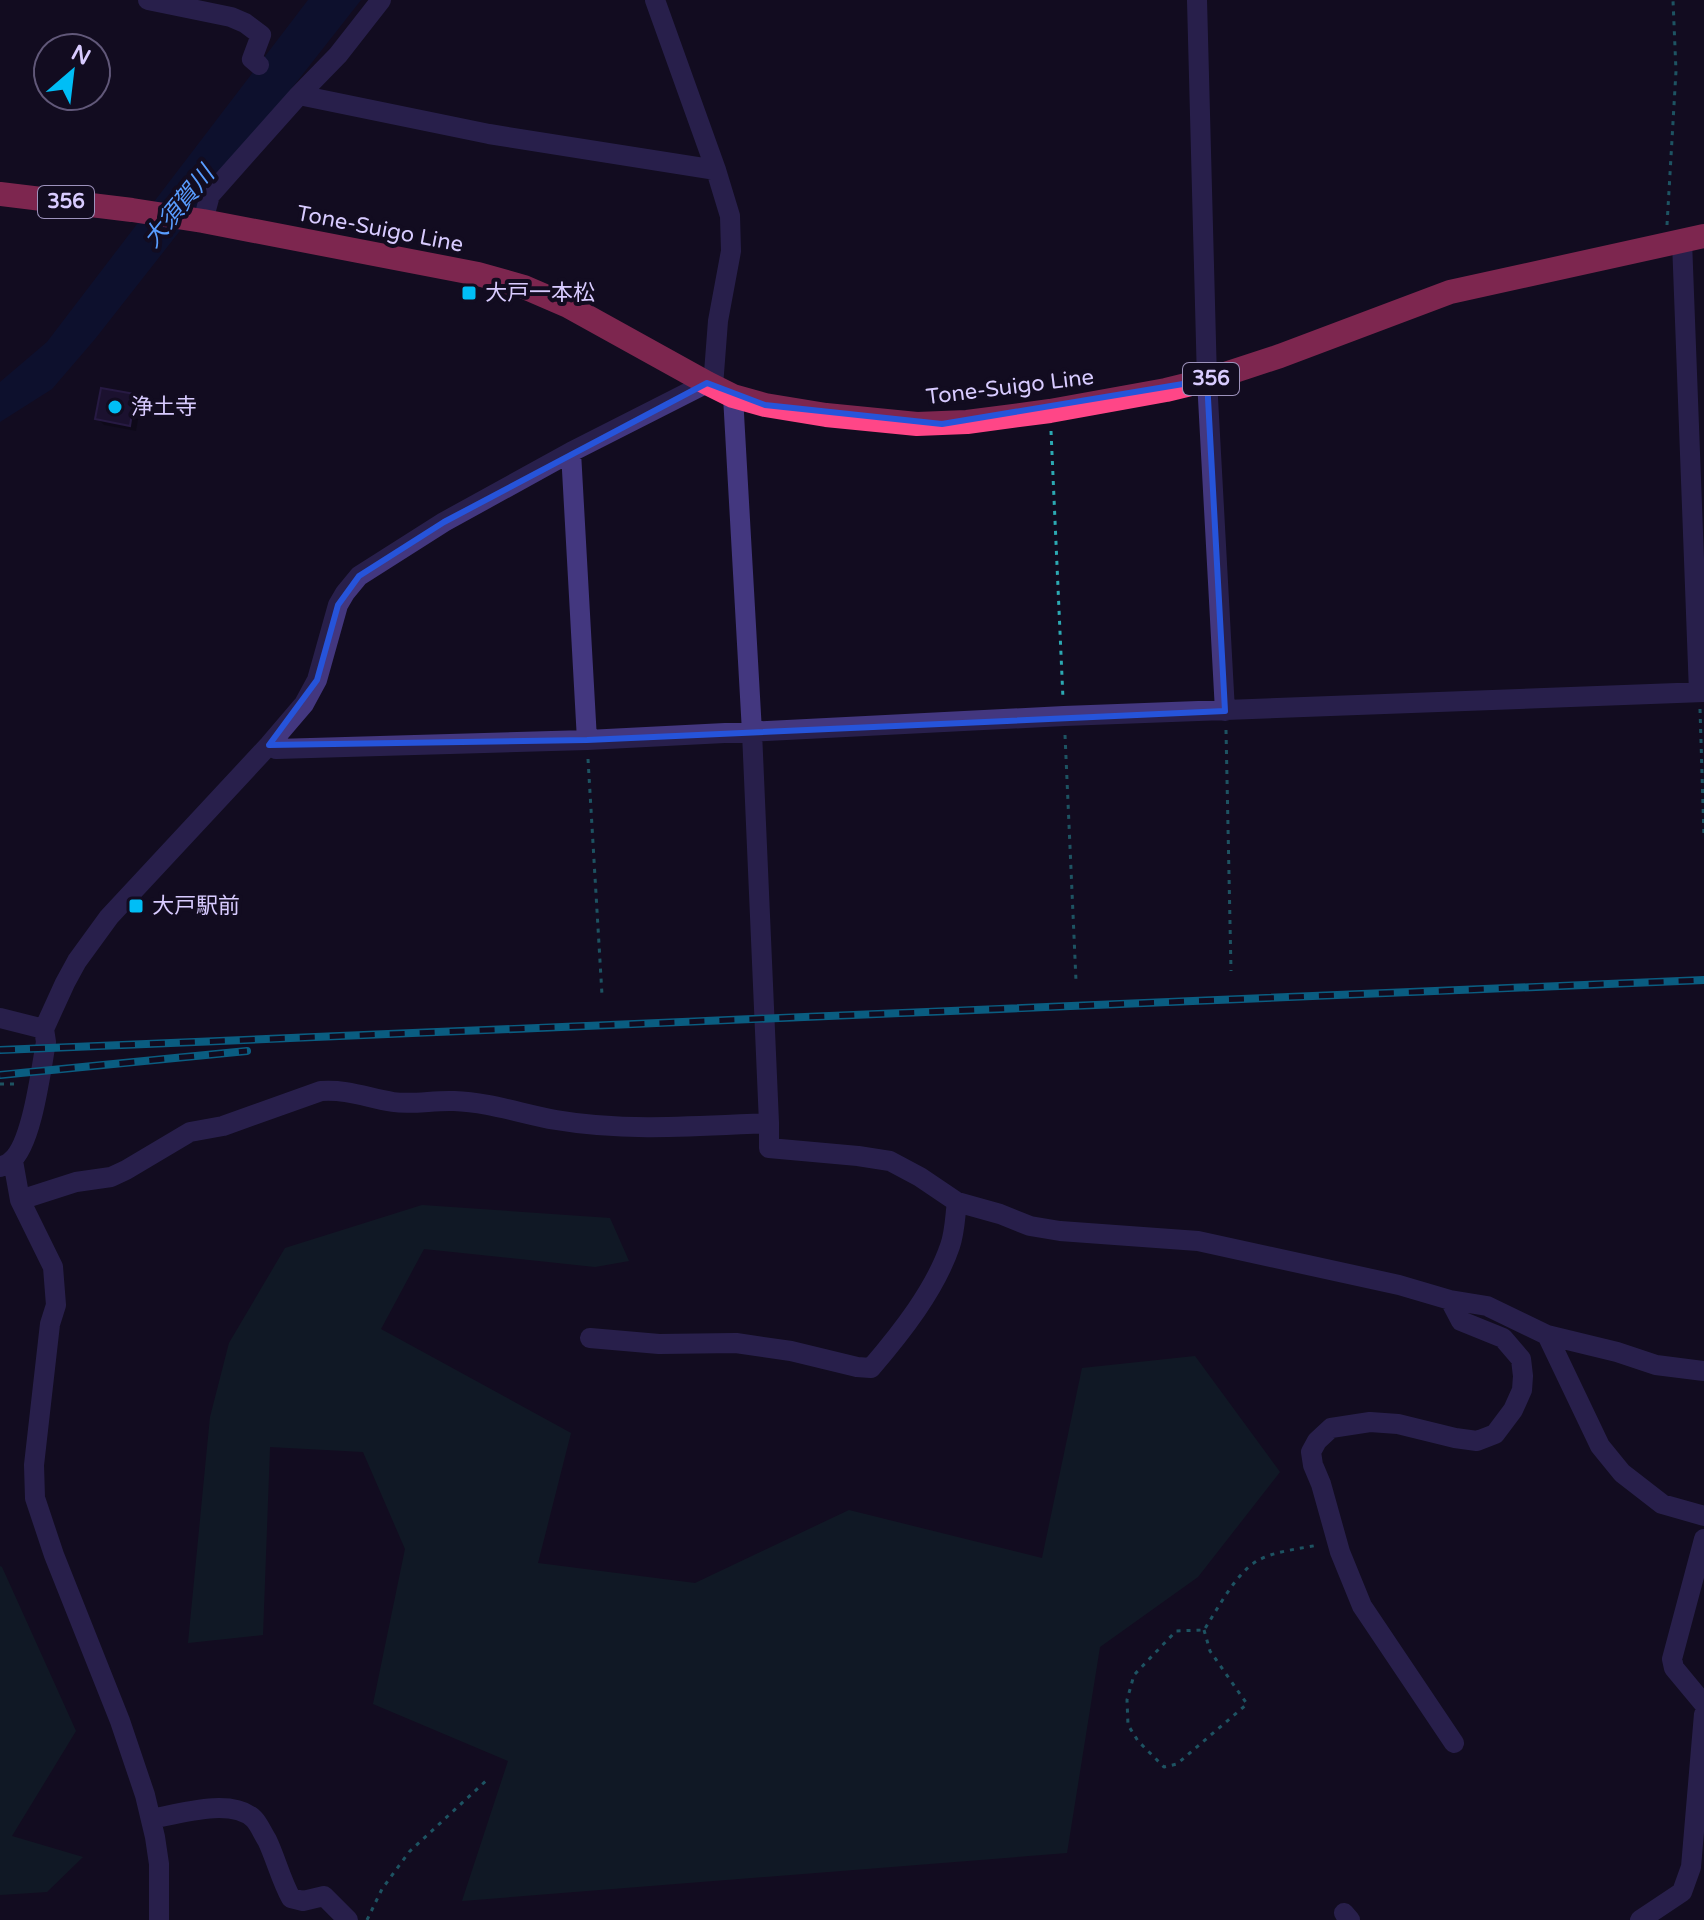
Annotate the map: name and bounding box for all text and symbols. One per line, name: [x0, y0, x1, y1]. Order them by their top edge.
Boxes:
north arrow: [32, 32, 112, 112]
text: N: [67, 40, 95, 71]
water label: 大須賀川: [138, 158, 222, 253]
road number: 356: [38, 186, 94, 218]
street label: Tone-Suigo Line: [295, 200, 465, 258]
place label: 大戸一本松: [485, 280, 595, 306]
marker: 大戸一本松: [460, 284, 478, 302]
road number: 356: [1183, 363, 1239, 395]
street label: Tone-Suigo Line: [925, 364, 1095, 410]
place label: 浄土寺: [131, 394, 197, 420]
marker: 浄土寺: [106, 398, 124, 416]
place label: 大戸駅前: [152, 893, 240, 919]
marker: 大戸駅前: [127, 897, 145, 915]

